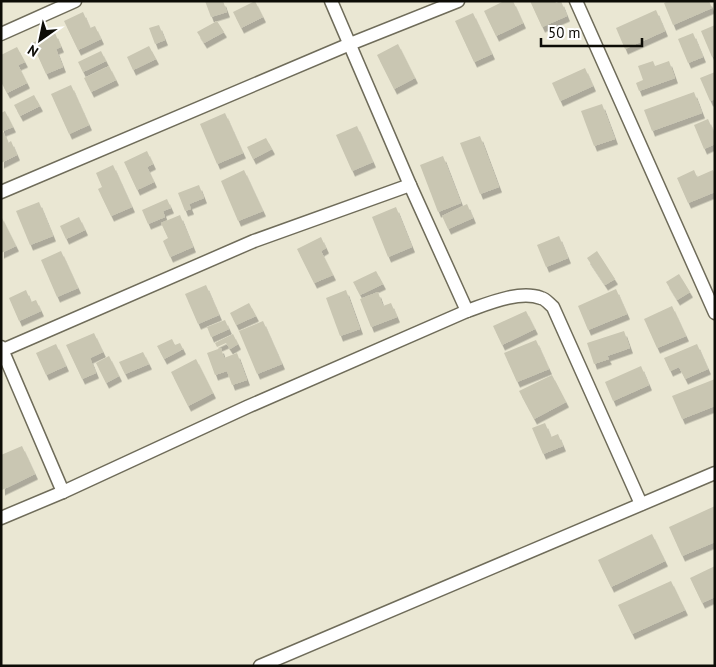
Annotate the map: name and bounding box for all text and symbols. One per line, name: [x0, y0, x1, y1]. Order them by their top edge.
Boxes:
north arrow: [15, 15, 65, 65]
scale bar: [541, 15, 642, 47]
text: 50 m: [548, 23, 581, 42]
text: N: [24, 41, 42, 61]

